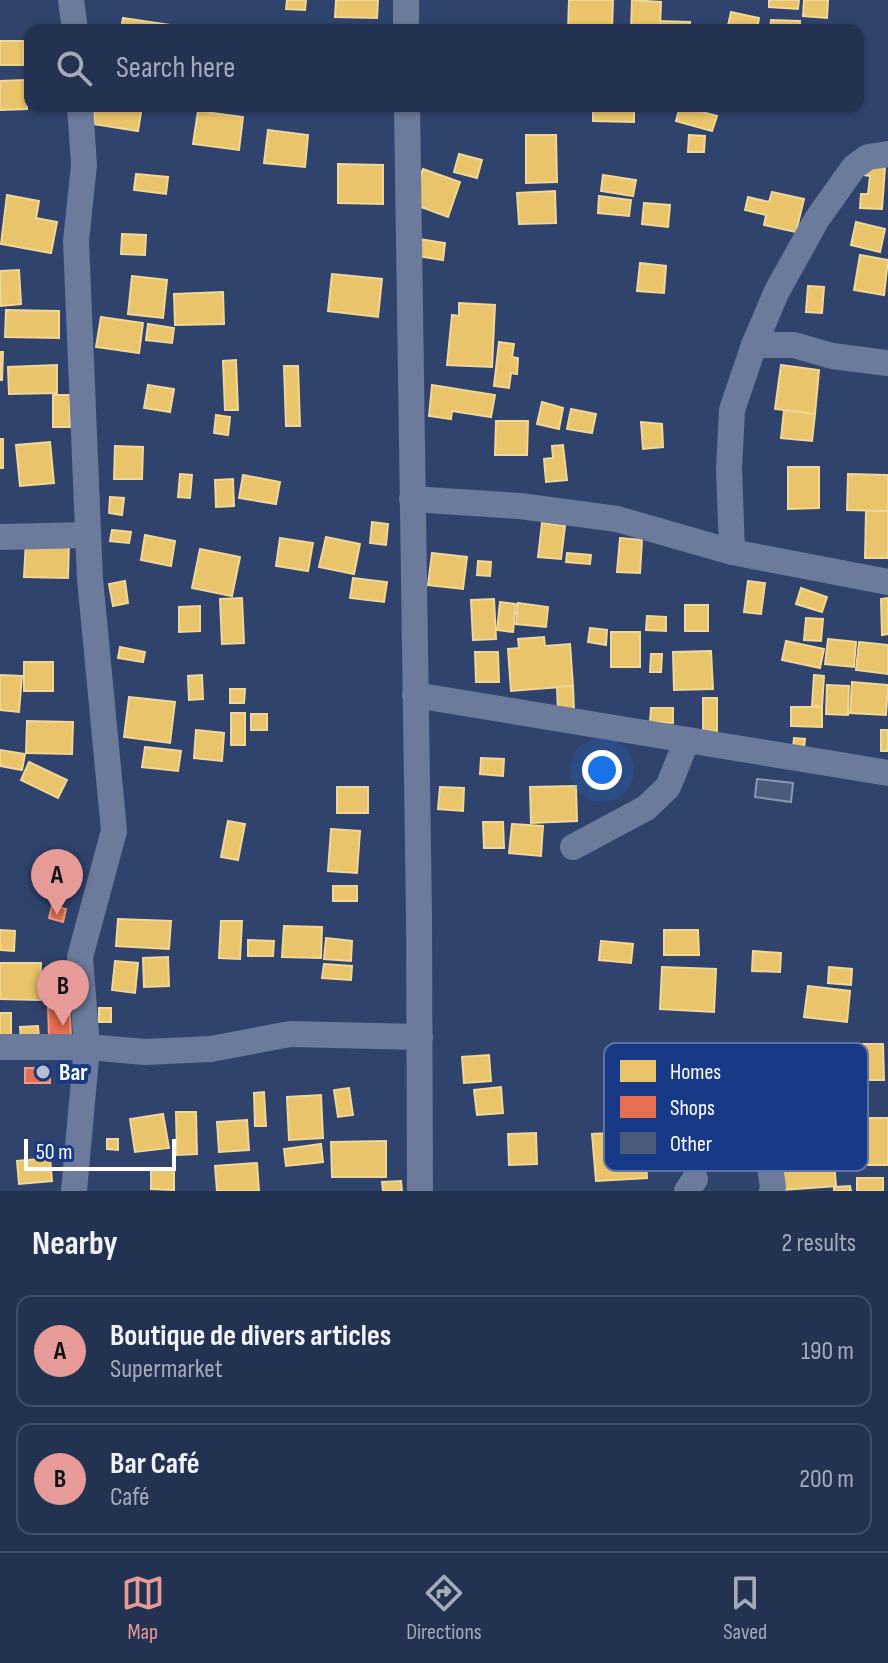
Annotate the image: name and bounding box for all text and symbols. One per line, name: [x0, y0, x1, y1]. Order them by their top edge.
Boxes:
search box: [24, 24, 864, 112]
icon: search: [52, 46, 96, 90]
text: Search here: [116, 50, 235, 86]
your location: [582, 750, 622, 790]
pin: A: [31, 849, 83, 915]
pin: B: [37, 960, 89, 1026]
legend: [604, 1043, 868, 1171]
place label: Bar: [59, 1058, 88, 1087]
text: Homes: [670, 1059, 721, 1086]
marker: Bar: [34, 1063, 52, 1081]
text: Shops: [670, 1095, 715, 1122]
text: Other: [670, 1131, 712, 1158]
scale bar: [24, 1135, 176, 1171]
text: 50 m: [36, 1139, 72, 1166]
text: Nearby: [32, 1223, 118, 1264]
text: 2 results: [782, 1228, 856, 1259]
text: Boutique de divers articles: [110, 1318, 391, 1354]
text: A: [54, 1336, 66, 1367]
text: 190 m: [801, 1336, 854, 1367]
text: Supermarket: [110, 1354, 223, 1385]
text: Bar Café: [110, 1446, 200, 1482]
text: B: [54, 1464, 66, 1495]
text: 200 m: [799, 1464, 854, 1495]
text: Café: [110, 1482, 150, 1513]
tab: Map: [121, 1571, 165, 1646]
tab: Directions: [406, 1571, 482, 1646]
tab: Saved: [723, 1571, 767, 1646]

